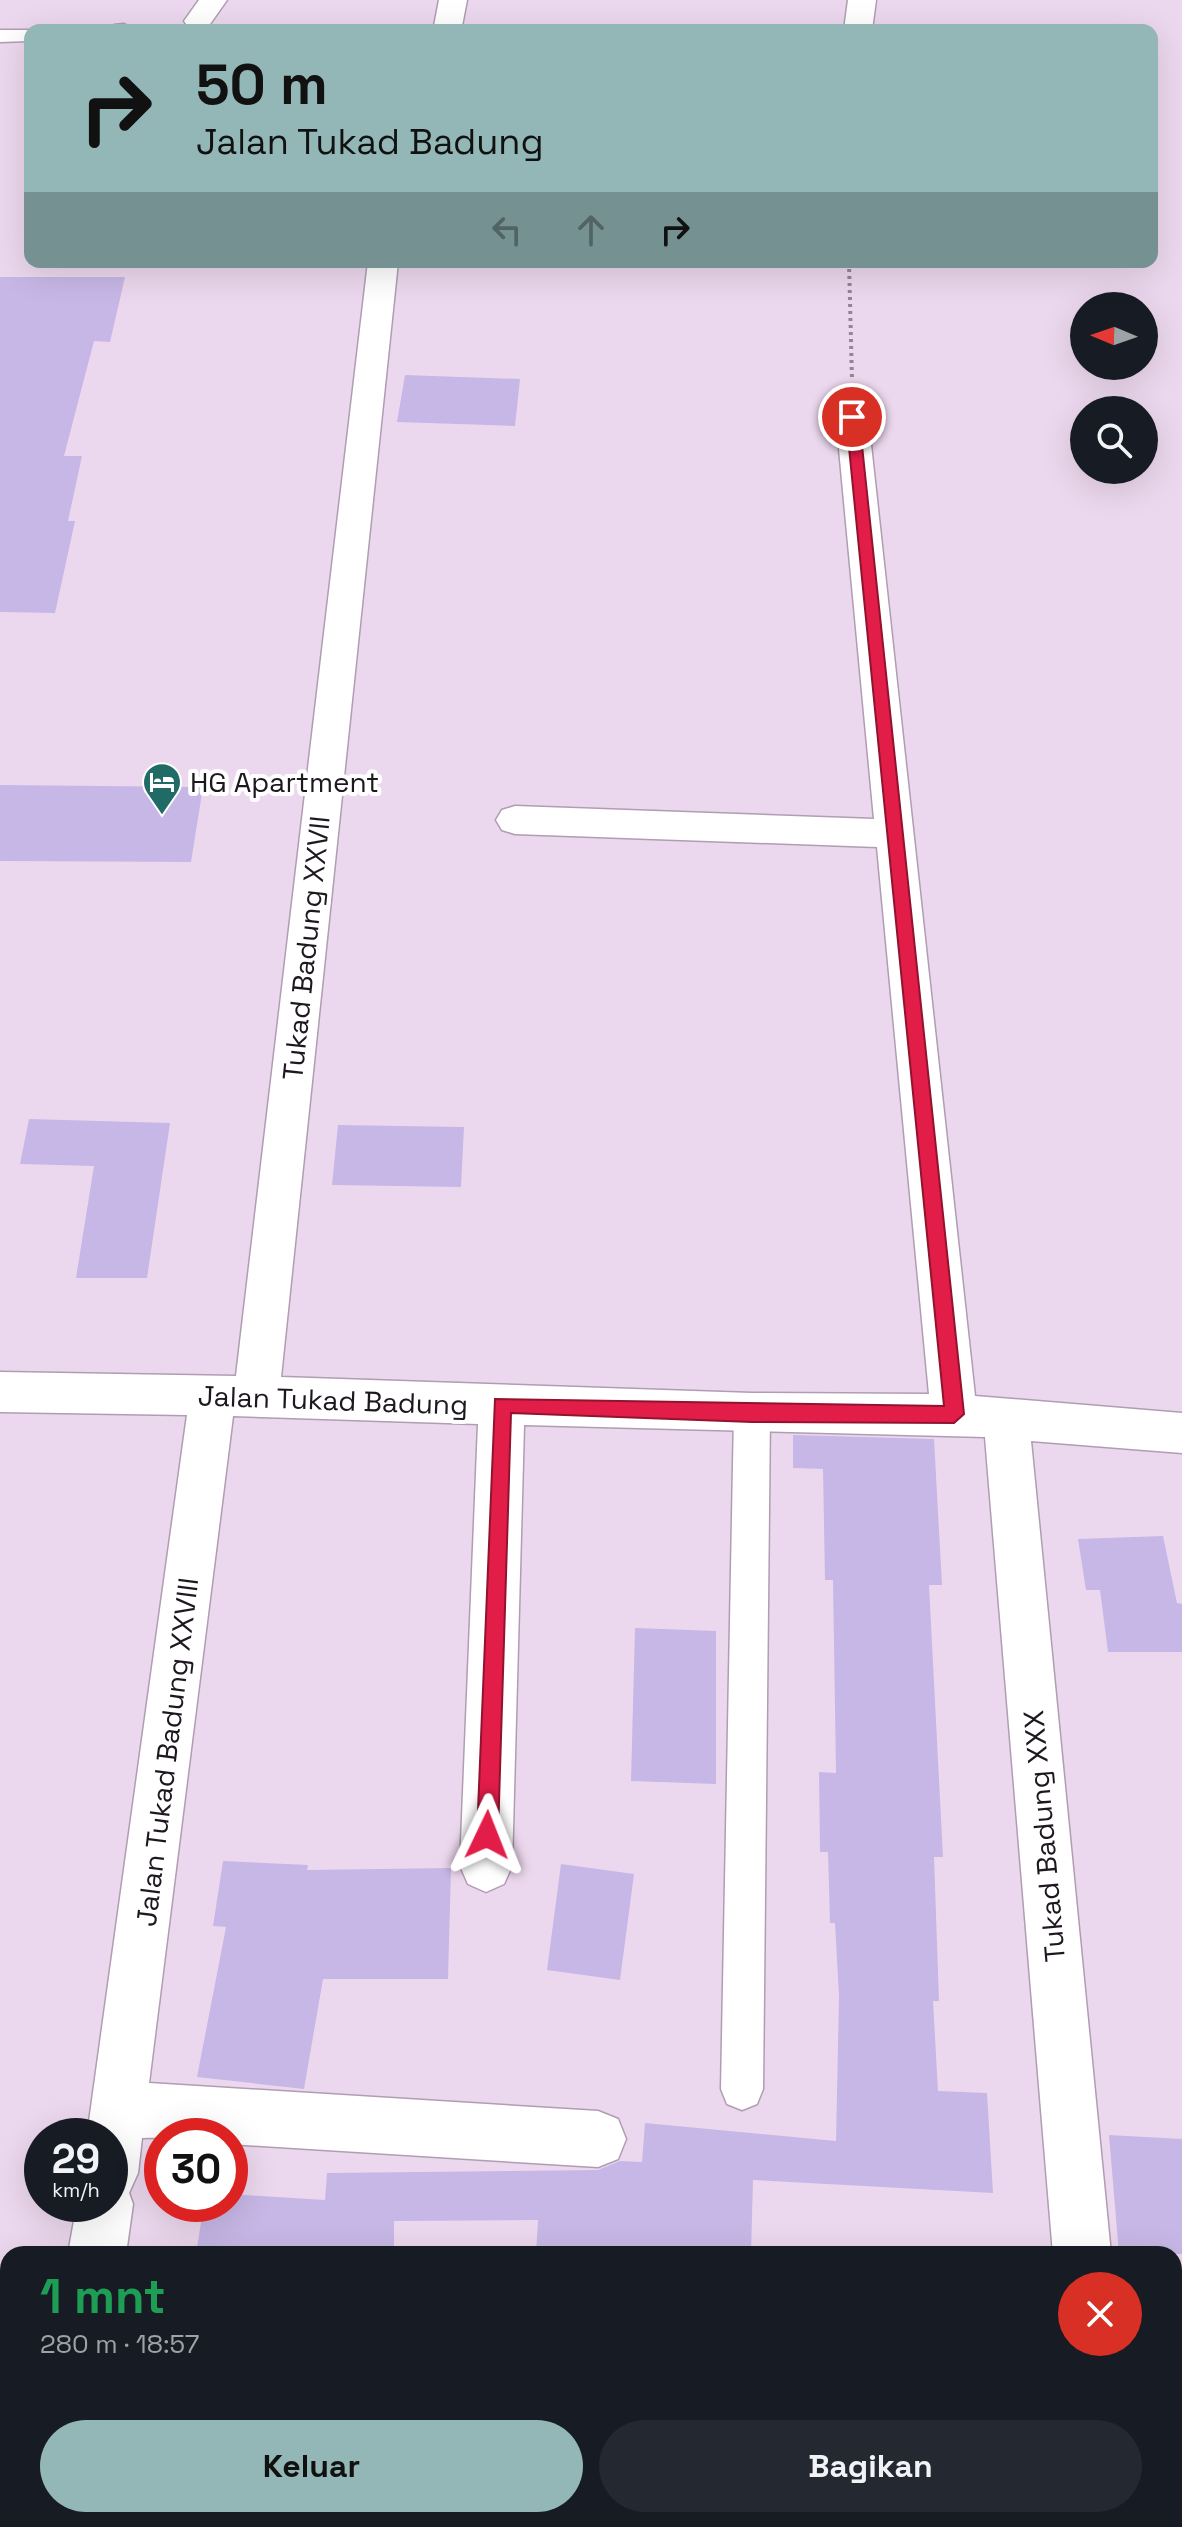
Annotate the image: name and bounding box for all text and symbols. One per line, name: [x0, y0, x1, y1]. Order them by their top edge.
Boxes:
text: 50 m: [196, 49, 328, 120]
icon: right: [64, 56, 168, 160]
text: Jalan Tukad Badung: [196, 119, 544, 165]
icon: left: [485, 208, 529, 252]
icon: ahead: [569, 208, 613, 252]
icon: right: [653, 208, 697, 252]
north arrow: [1070, 292, 1158, 380]
map controls: [1070, 292, 1158, 484]
pin: [818, 383, 886, 451]
icon: arrive: [830, 395, 874, 439]
button: search: [1070, 396, 1158, 484]
hotel icon: HG Apartment: [141, 761, 183, 816]
place label: HG Apartment: [190, 764, 379, 800]
street label: Tukad Badung XXVII: [274, 814, 338, 1082]
street label: Jalan Tukad Badung: [197, 1377, 469, 1423]
street label: Jalan Tukad Badung XXVIII: [128, 1576, 206, 1928]
street label: Tukad Badung XXX: [1015, 1709, 1073, 1963]
position arrow: [445, 1793, 529, 1877]
speed limit sign: 30: [144, 2118, 248, 2222]
text: 29: [52, 2134, 100, 2185]
text: km/h: [52, 2177, 100, 2203]
text: 1 mnt: [40, 2266, 166, 2327]
button: close: [1058, 2272, 1142, 2356]
text: 280 m · 18:57: [40, 2327, 199, 2361]
button: Keluar: [40, 2420, 583, 2512]
button: Bagikan: [599, 2420, 1142, 2512]

